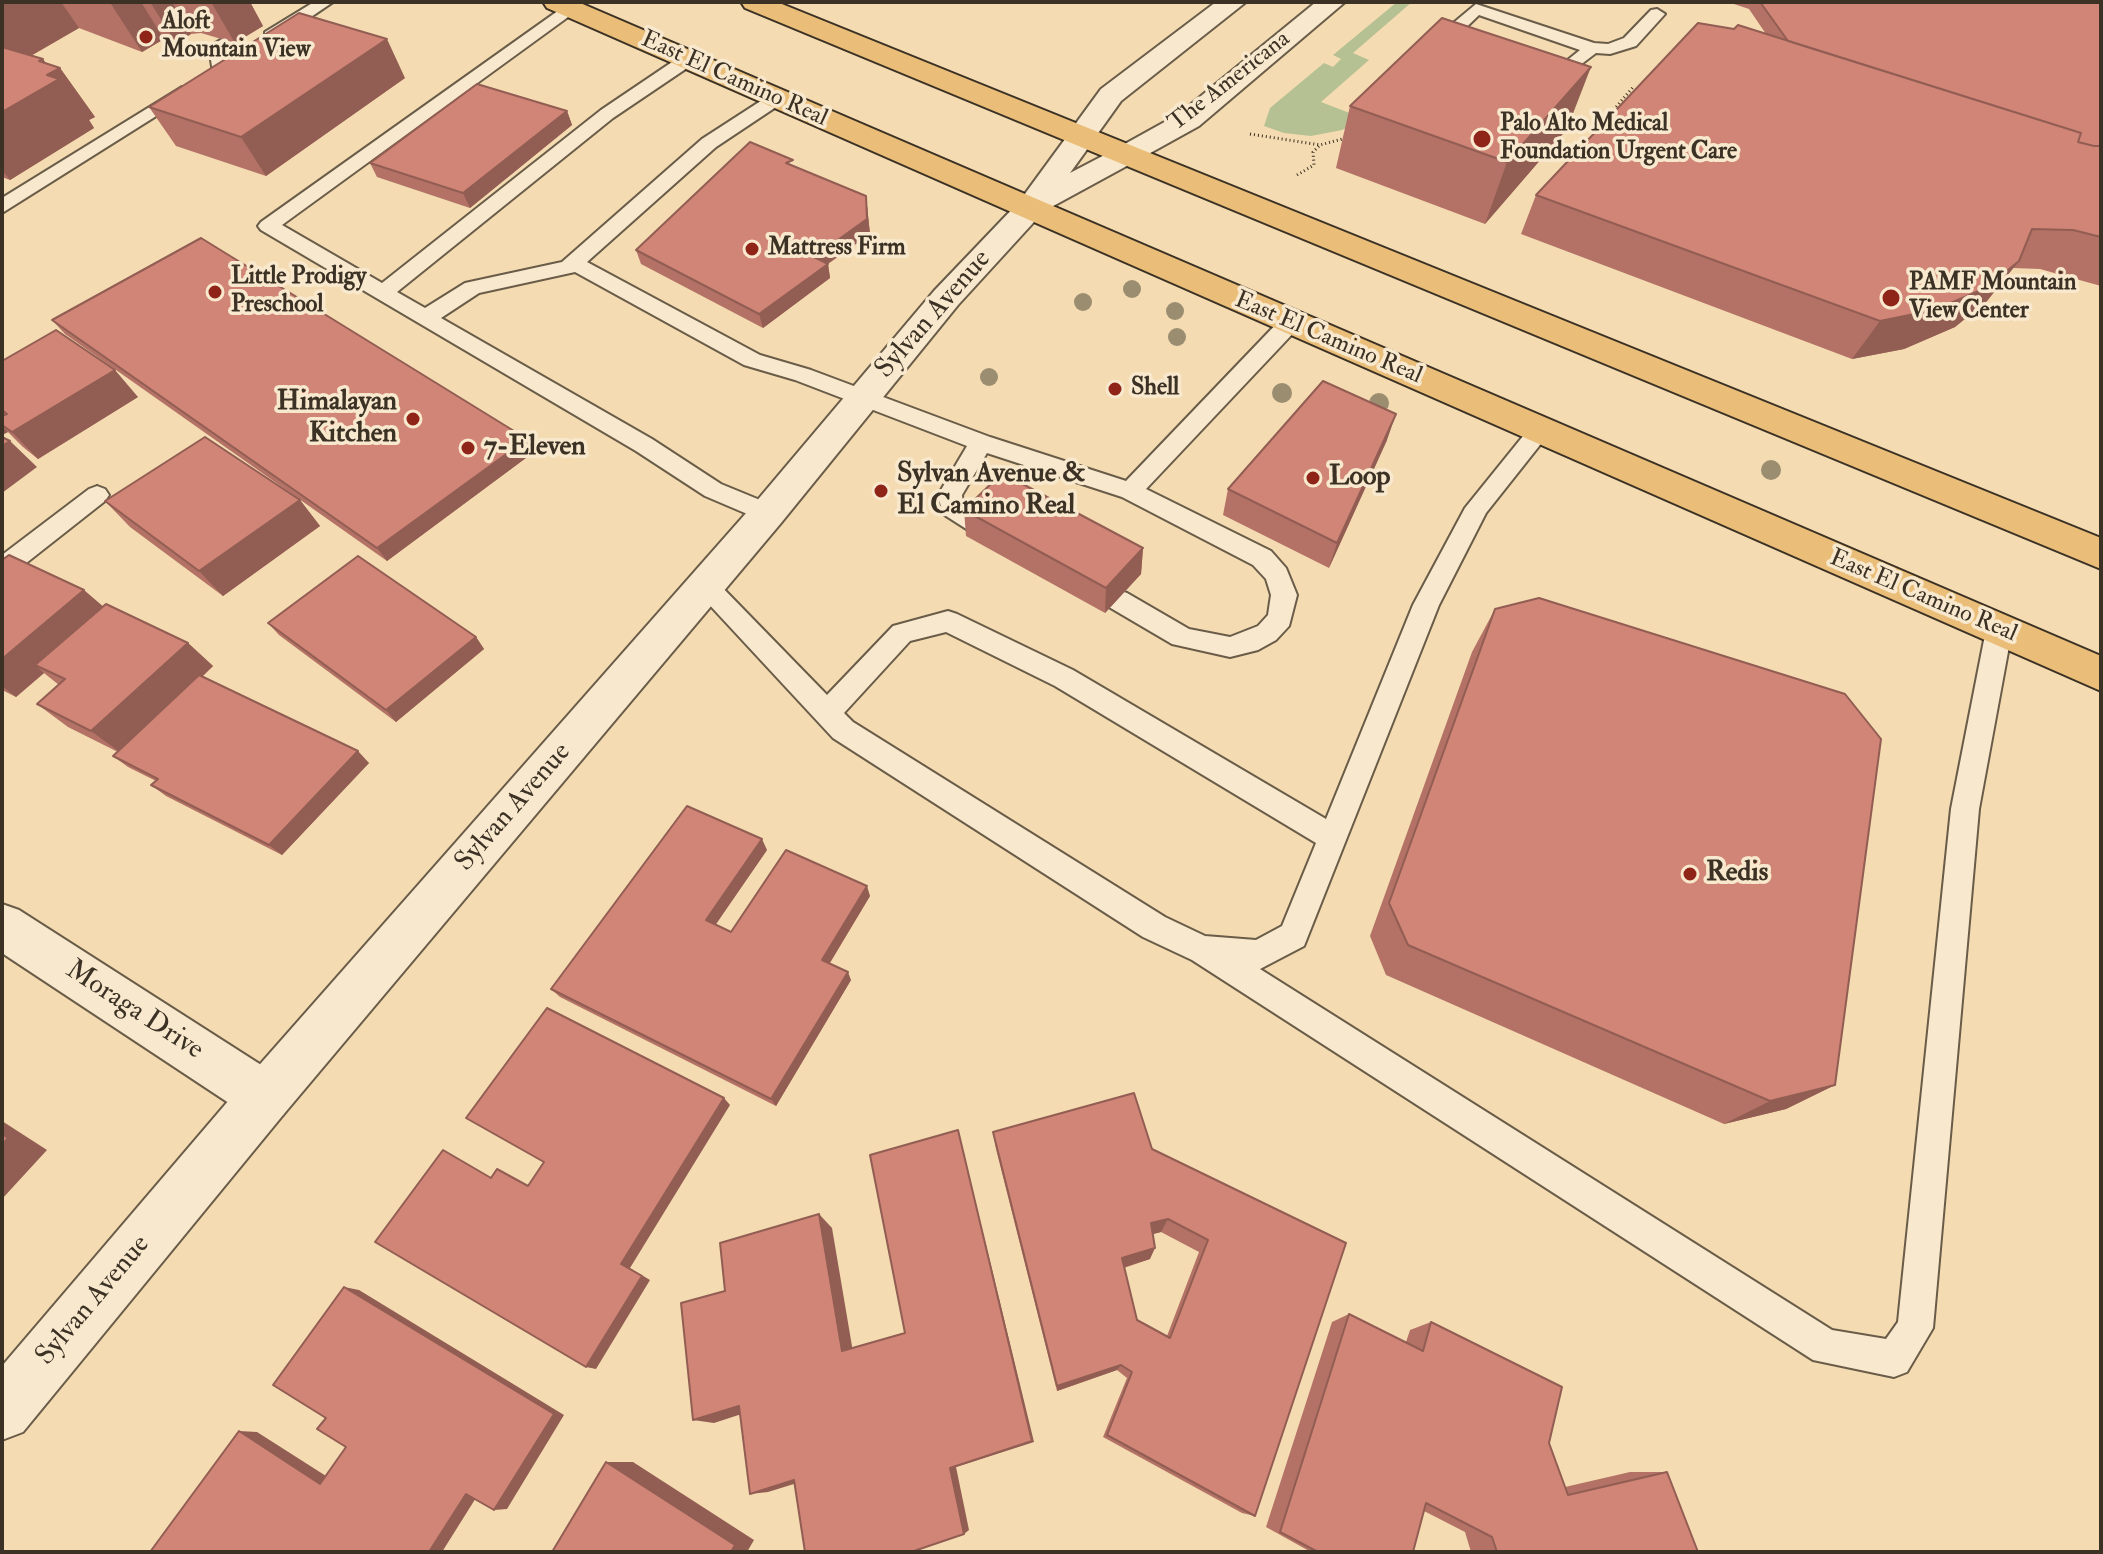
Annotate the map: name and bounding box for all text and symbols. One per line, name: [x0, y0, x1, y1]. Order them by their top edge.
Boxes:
place label: Aloft Mountain View: [162, 9, 310, 65]
street label: East El Camino Real: [636, 26, 832, 134]
street label: The Americana: [1163, 26, 1297, 138]
marker: Aloft Mountain View: [137, 28, 155, 46]
place label: Palo Alto Medical Foundation Urgent Care: [1500, 111, 1737, 167]
marker: Palo Alto Medical Foundation Urgent Care: [1471, 128, 1493, 150]
place label: Mattress Firm: [768, 235, 906, 263]
marker: Mattress Firm: [743, 240, 761, 258]
street label: Sylvan Avenue: [869, 244, 999, 386]
place label: Little Prodigy Preschool: [231, 264, 366, 320]
place label: PAMF Mountain View Center: [1909, 270, 2076, 326]
marker: Little Prodigy Preschool: [206, 283, 224, 301]
street label: East El Camino Real: [1230, 286, 1426, 392]
marker: PAMF Mountain View Center: [1880, 287, 1902, 309]
place label: Shell: [1131, 375, 1179, 403]
marker: Shell: [1106, 380, 1124, 398]
place label: Himalayan Kitchen: [277, 386, 397, 452]
marker: Himalayan Kitchen: [404, 410, 422, 428]
place label: 7-Eleven: [484, 431, 586, 465]
marker: 7-Eleven: [459, 439, 477, 457]
place label: Sylvan Avenue & El Camino Real: [897, 458, 1086, 524]
place label: Loop: [1329, 461, 1391, 495]
marker: Loop: [1304, 469, 1322, 487]
marker: Sylvan Avenue & El Camino Real: [872, 482, 890, 500]
street label: East El Camino Real: [1825, 544, 2021, 650]
street label: Sylvan Avenue: [449, 737, 579, 879]
place label: Redis: [1706, 857, 1768, 891]
marker: Redis: [1681, 865, 1699, 883]
street label: Moraga Drive: [59, 954, 209, 1068]
street label: Sylvan Avenue: [30, 1229, 158, 1373]

